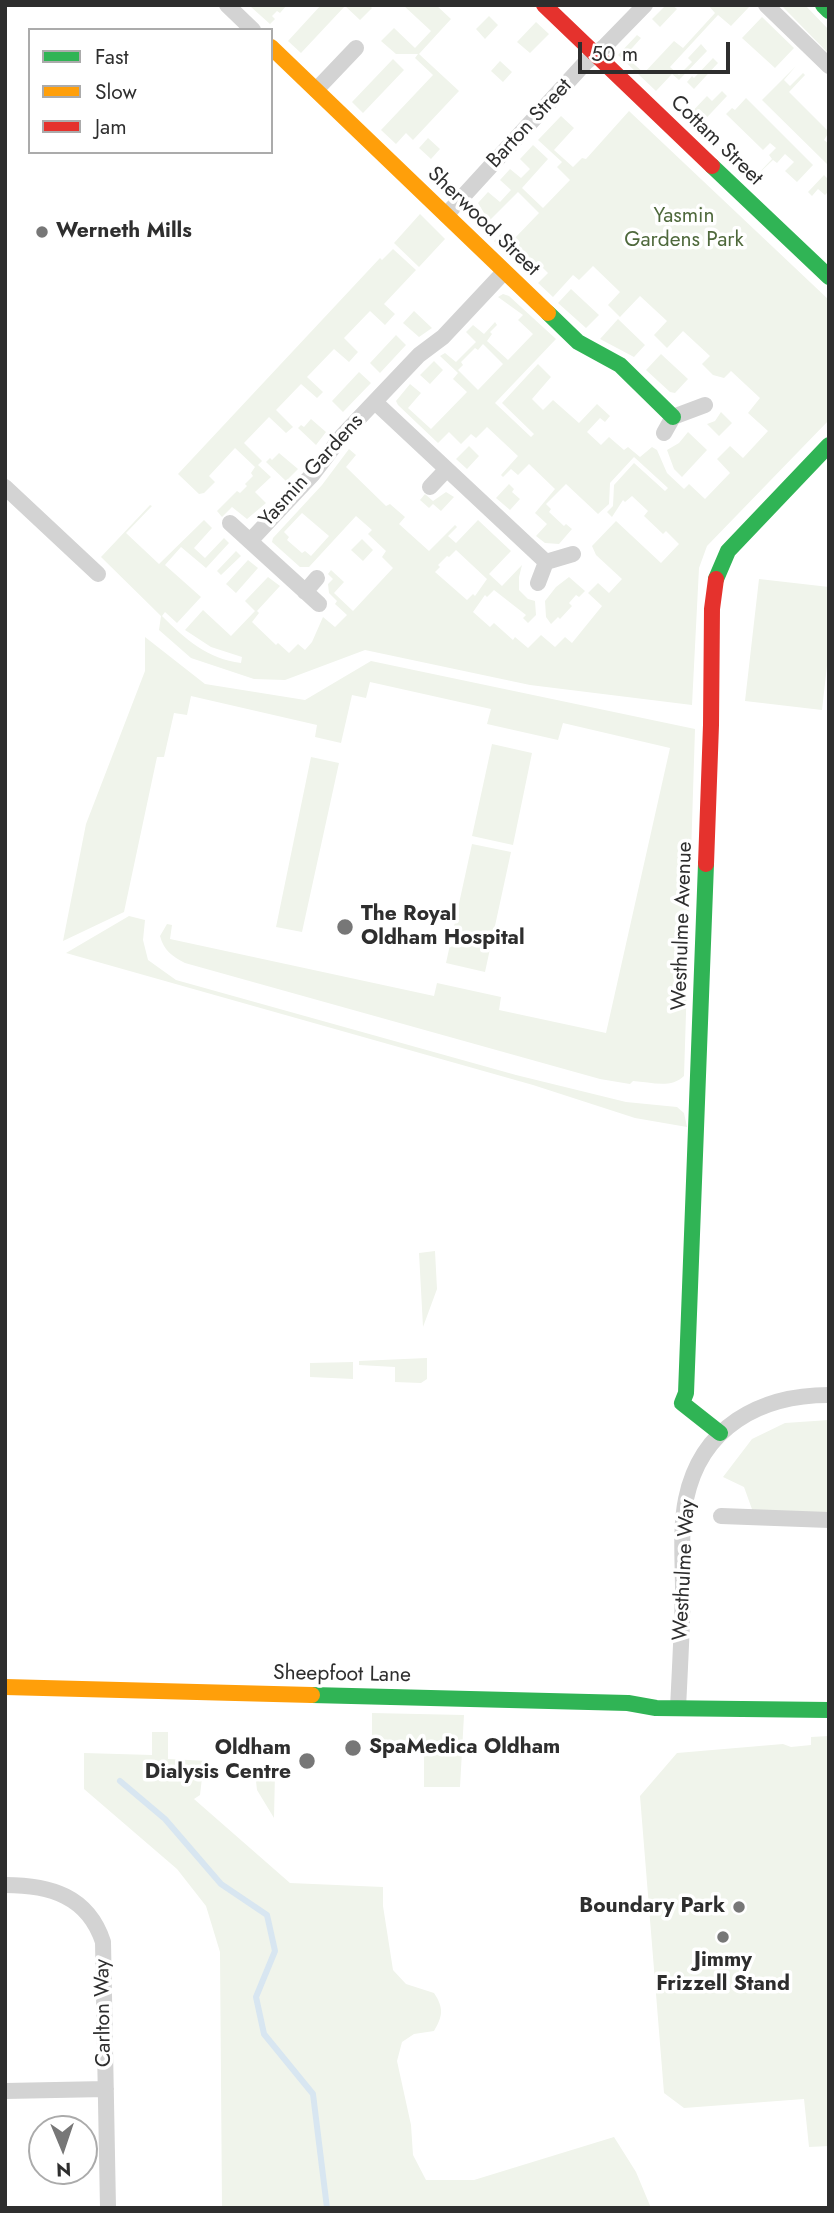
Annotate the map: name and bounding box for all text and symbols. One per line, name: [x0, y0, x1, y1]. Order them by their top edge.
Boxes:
legend: [28, 28, 273, 154]
scale bar: [582, 28, 734, 72]
text: 50 m: [591, 39, 638, 69]
text: Fast: [95, 42, 128, 72]
street label: Barton Street: [482, 74, 578, 174]
text: Slow: [95, 77, 137, 107]
street label: Cottam Street: [665, 91, 767, 191]
text: Jam: [95, 112, 127, 142]
street label: Sherwood Street: [422, 162, 544, 282]
park label: Yasmin Gardens Park: [624, 204, 744, 254]
place label: Werneth Mills: [56, 219, 192, 245]
marker: Werneth Mills: [34, 224, 50, 240]
street label: Yasmin Gardens: [255, 409, 369, 533]
street label: Westhulme Avenue: [667, 841, 699, 1011]
place label: The Royal Oldham Hospital: [361, 902, 525, 952]
marker: The Royal Oldham Hospital: [335, 917, 355, 937]
street label: Westhulme Way: [669, 1499, 701, 1641]
street label: Sheepfoot Lane: [273, 1661, 411, 1689]
place label: SpaMedica Oldham: [369, 1735, 560, 1761]
place label: Oldham Dialysis Centre: [145, 1736, 291, 1786]
marker: SpaMedica Oldham: [343, 1738, 363, 1758]
marker: Oldham Dialysis Centre: [297, 1751, 317, 1771]
place label: Boundary Park: [579, 1894, 725, 1920]
marker: Boundary Park: [731, 1899, 747, 1915]
marker: Jimmy Frizzell Stand: [715, 1929, 731, 1945]
place label: Jimmy Frizzell Stand: [656, 1948, 790, 1998]
street label: Carlton Way: [90, 1959, 118, 2067]
north arrow: [28, 2115, 98, 2185]
text: N: [56, 2156, 72, 2183]

